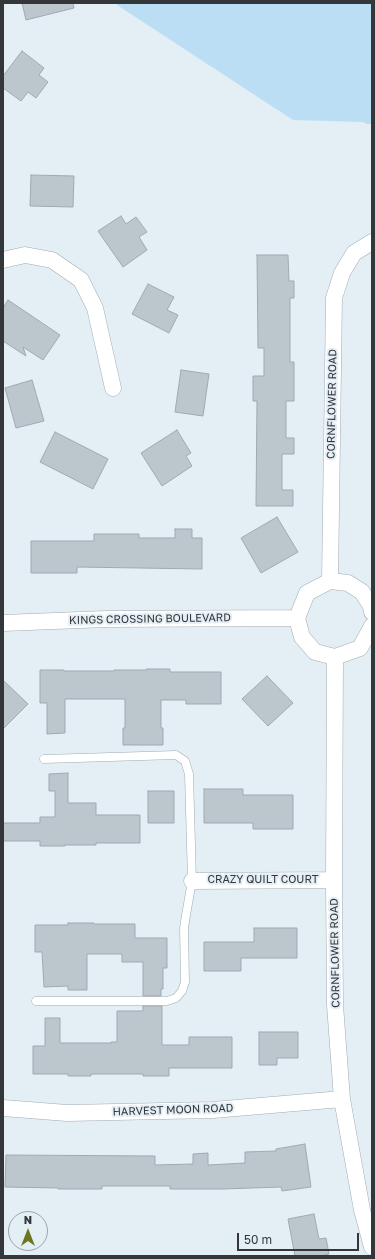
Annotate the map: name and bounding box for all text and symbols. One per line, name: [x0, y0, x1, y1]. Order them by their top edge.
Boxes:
street label: CORNFLOWER ROAD: [324, 349, 340, 459]
street label: KINGS CROSSING BOULEVARD: [69, 611, 231, 627]
street label: CRAZY QUILT COURT: [207, 873, 319, 887]
street label: CORNFLOWER ROAD: [327, 898, 343, 1008]
street label: HARVEST MOON ROAD: [112, 1101, 234, 1119]
north arrow: [8, 1211, 48, 1251]
text: N: [24, 1213, 32, 1226]
scale bar: [239, 1225, 361, 1251]
text: 50 m: [244, 1232, 272, 1247]

